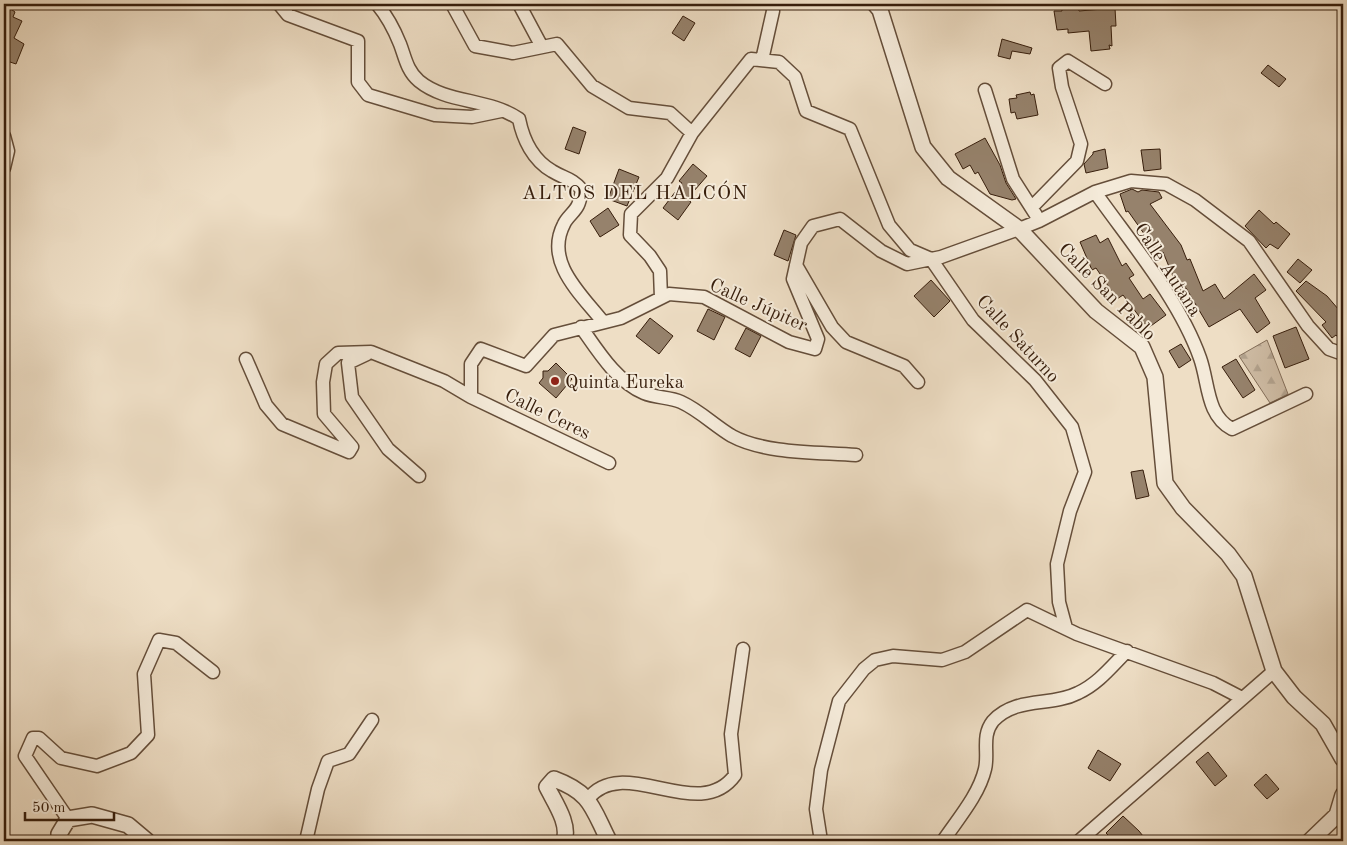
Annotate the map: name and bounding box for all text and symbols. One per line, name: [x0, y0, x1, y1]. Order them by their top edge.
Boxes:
district label: ALTOS DEL HALCÓN: [522, 180, 748, 204]
street label: Calle Autana: [1130, 220, 1204, 321]
street label: Calle San Pablo: [1054, 240, 1159, 345]
street label: Calle Júpiter: [706, 276, 810, 336]
street label: Calle Saturno: [972, 292, 1062, 387]
place label: Quinta Eureka: [565, 374, 685, 393]
marker: Quinta Eureka: [549, 375, 561, 387]
street label: Calle Ceres: [501, 386, 593, 444]
scale bar: [25, 790, 114, 822]
text: 50 m: [32, 801, 66, 816]

